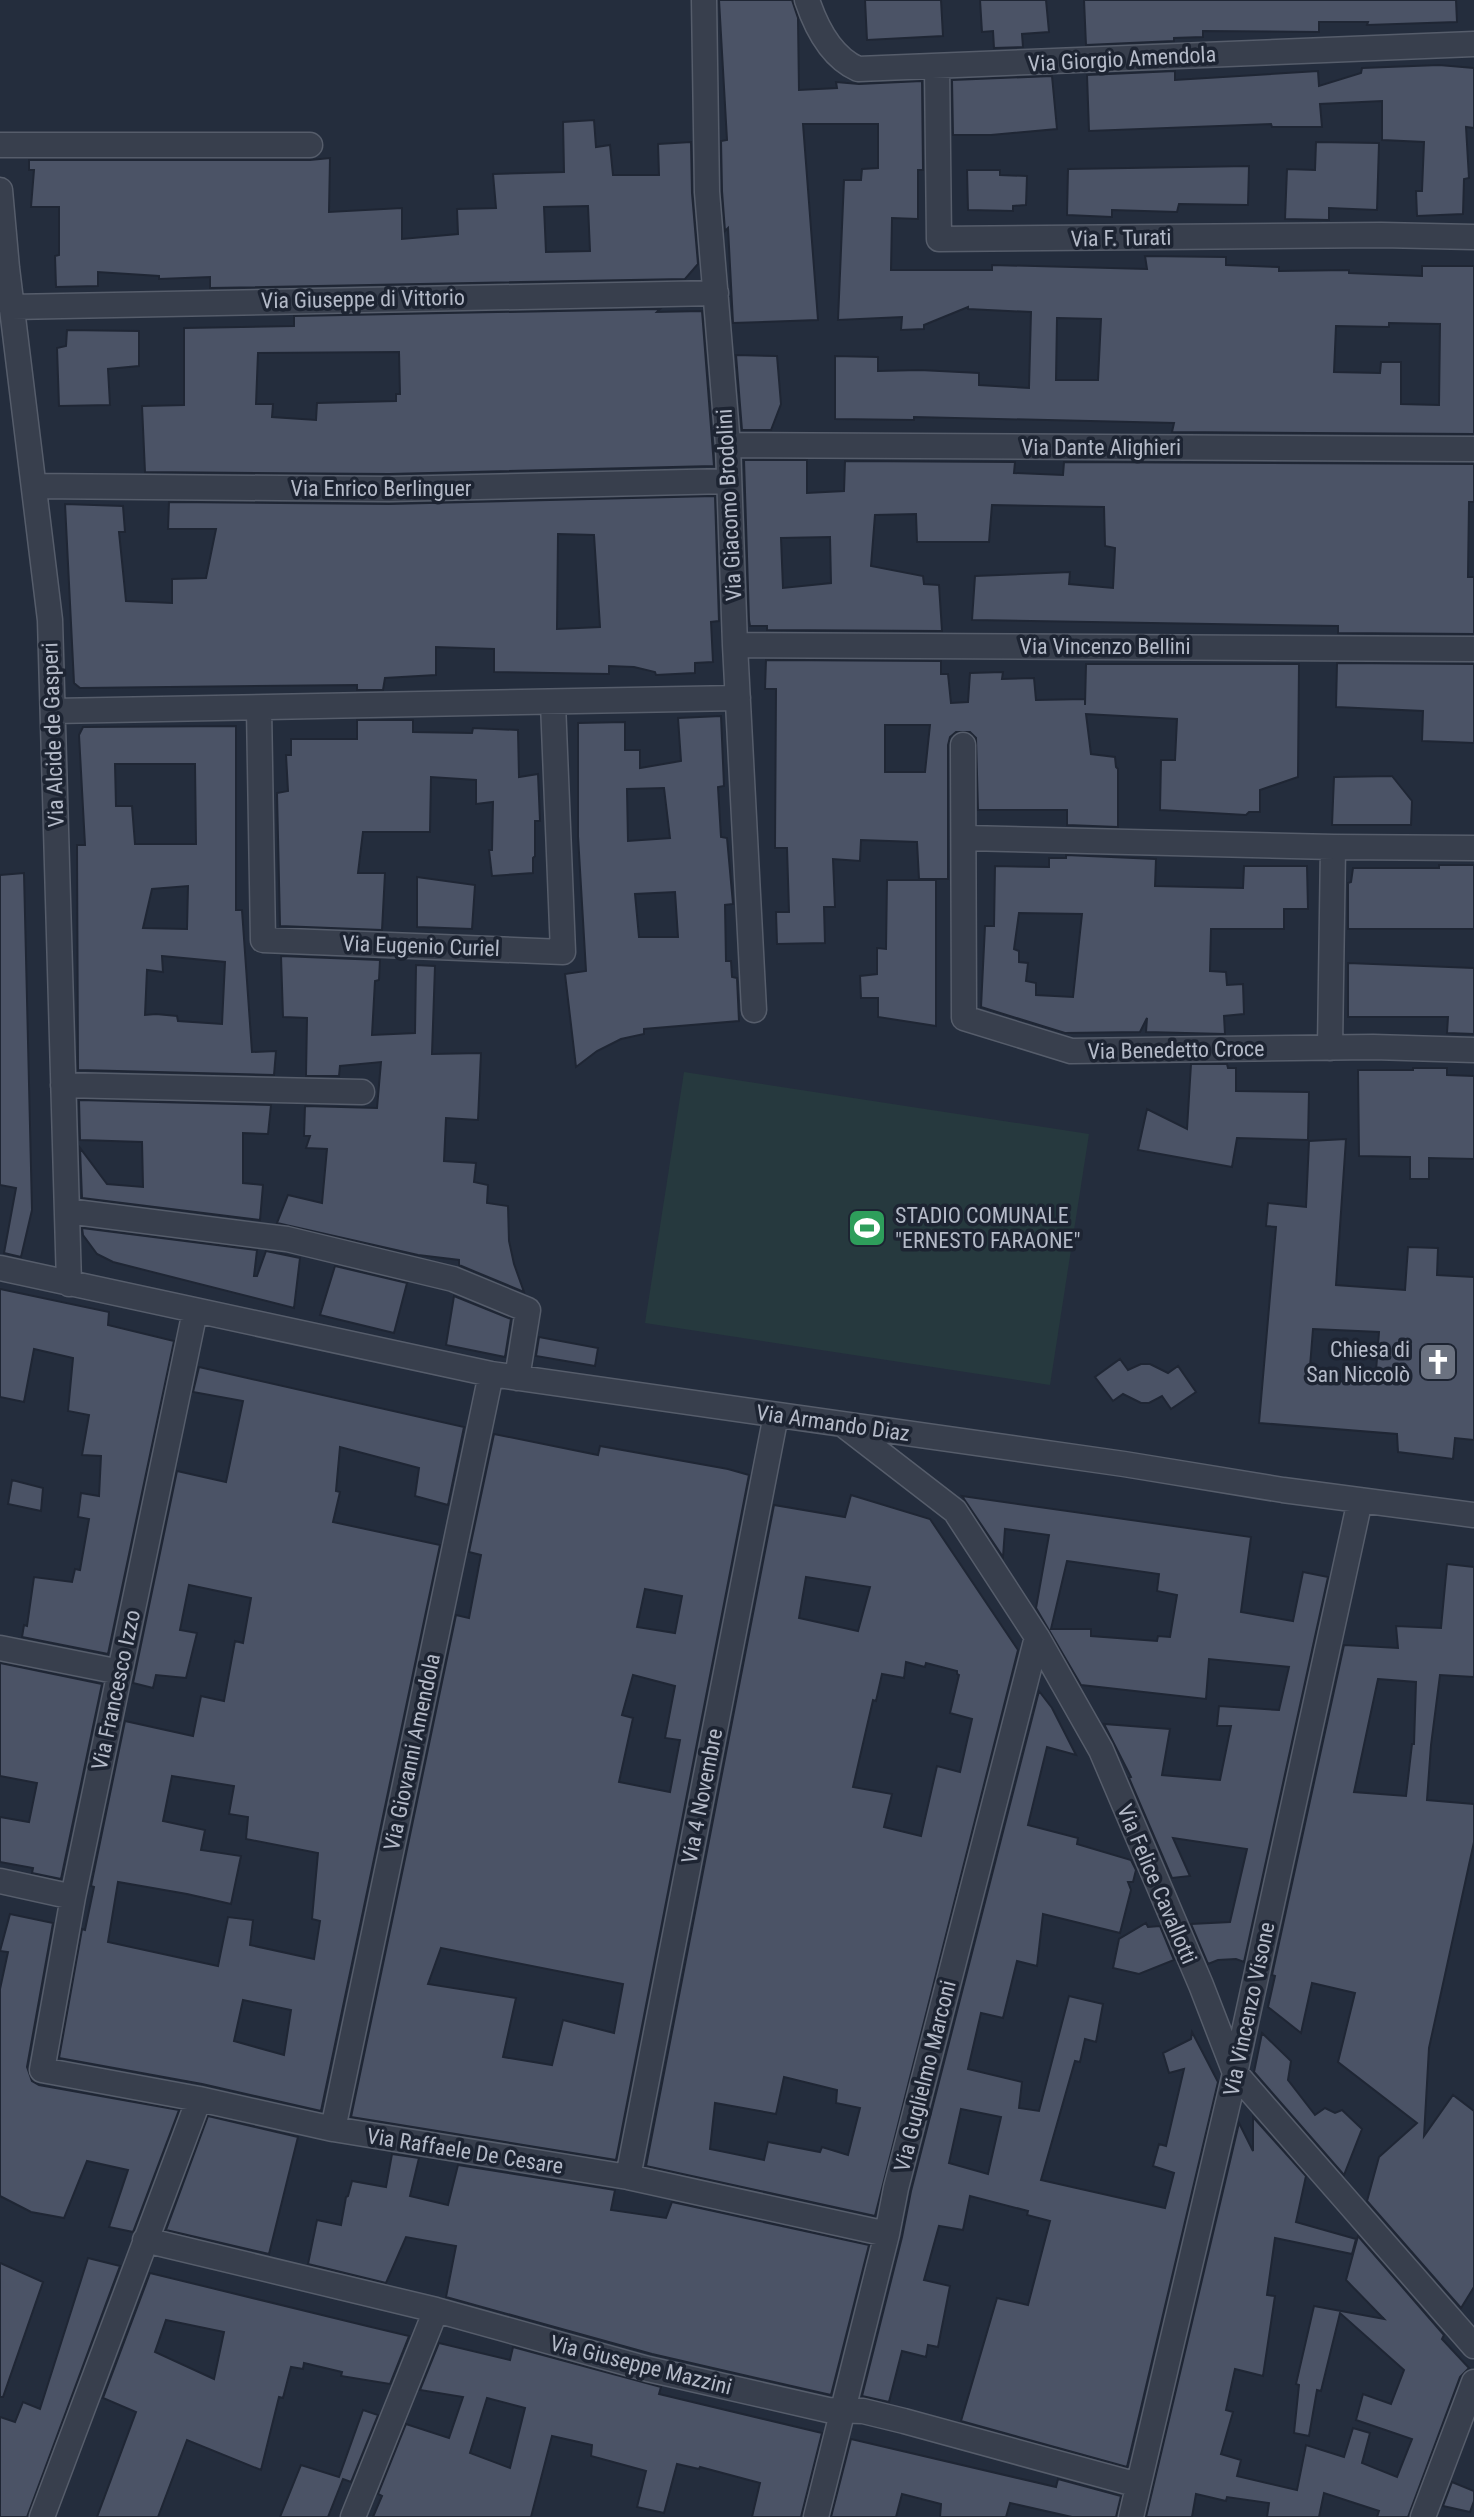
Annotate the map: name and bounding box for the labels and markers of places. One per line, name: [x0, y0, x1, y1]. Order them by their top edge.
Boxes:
place label: STADIO COMUNALE "ERNESTO FARAONE": [895, 1203, 1081, 1253]
sports icon: STADIO COMUNALE "ERNESTO FARAONE": [846, 1207, 888, 1249]
place label: Chiesa di San Niccolò: [1306, 1337, 1410, 1387]
church icon: Chiesa di San Niccolò: [1417, 1341, 1459, 1383]

